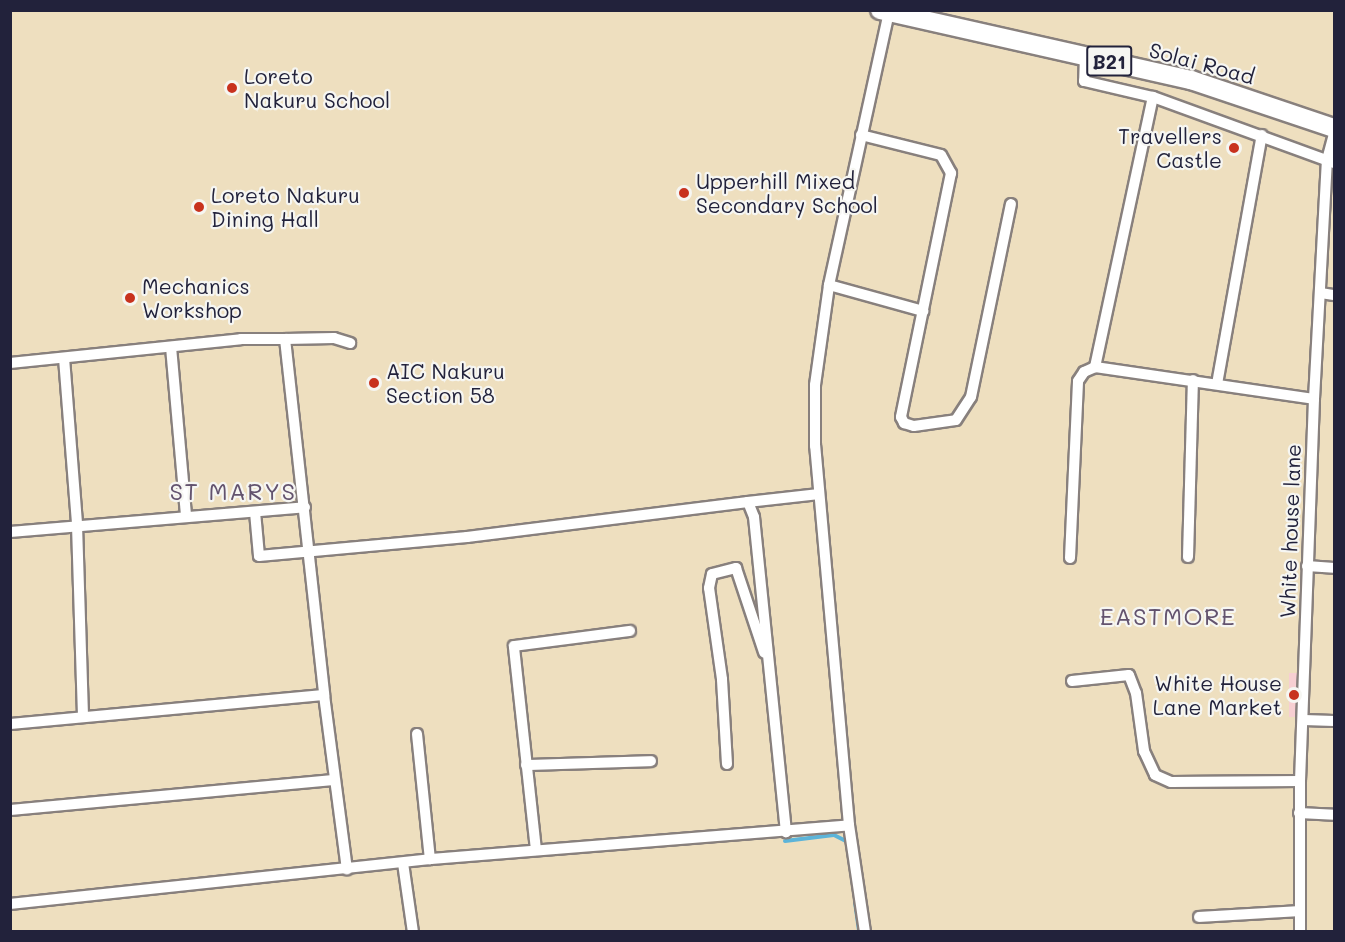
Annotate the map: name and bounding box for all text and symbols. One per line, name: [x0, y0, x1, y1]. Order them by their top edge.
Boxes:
street label: Solai Road: [1147, 37, 1257, 89]
road number: B21: [1085, 44, 1133, 78]
place label: Loreto Nakuru School: [244, 63, 390, 113]
marker: Loreto Nakuru School: [225, 81, 239, 95]
place label: Travellers Castle: [1118, 123, 1222, 173]
marker: Travellers Castle: [1227, 141, 1241, 155]
place label: Upperhill Mixed Secondary School: [696, 168, 878, 218]
place label: Loreto Nakuru Dining Hall: [211, 182, 360, 232]
marker: Upperhill Mixed Secondary School: [677, 186, 691, 200]
marker: Loreto Nakuru Dining Hall: [192, 200, 206, 214]
place label: Mechanics Workshop: [142, 273, 250, 323]
marker: Mechanics Workshop: [123, 291, 137, 305]
place label: AIC Nakuru Section 58: [386, 358, 505, 408]
marker: AIC Nakuru Section 58: [367, 376, 381, 390]
street label: White house lane: [1274, 443, 1306, 619]
district label: ST MARYS: [170, 477, 296, 505]
district label: EASTMORE: [1100, 602, 1236, 630]
place label: White House Lane Market: [1153, 670, 1282, 720]
marker: White House Lane Market: [1287, 688, 1301, 702]

